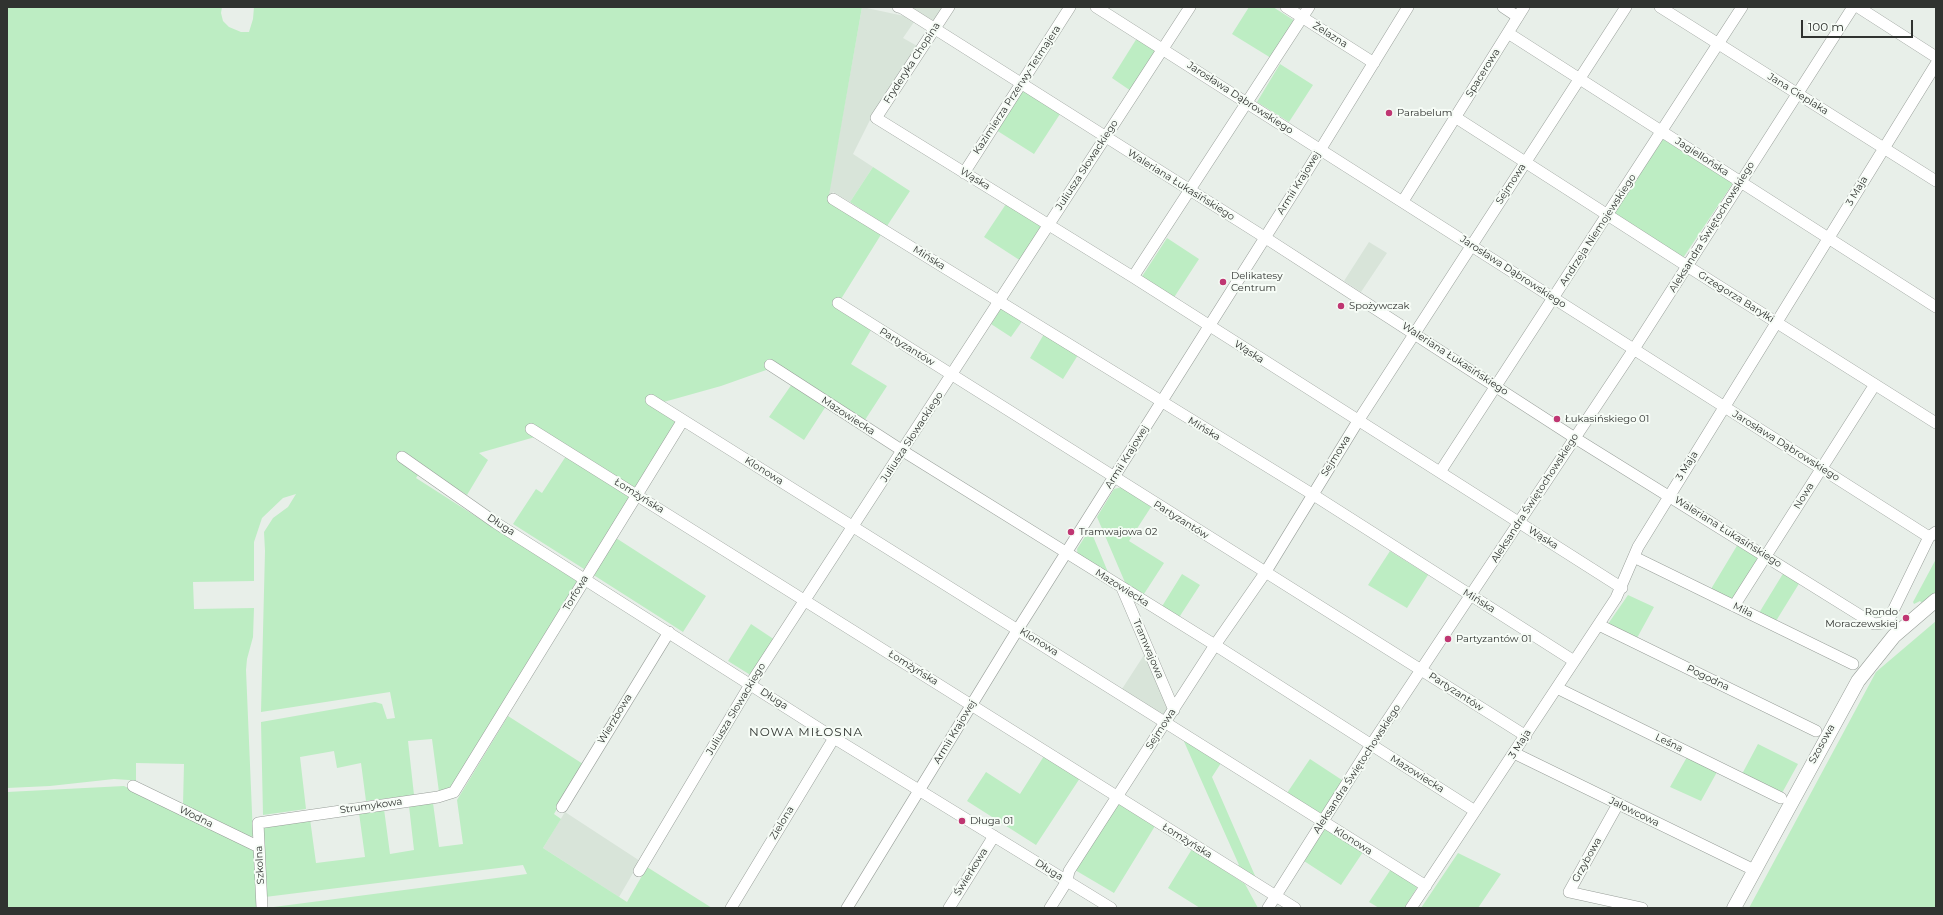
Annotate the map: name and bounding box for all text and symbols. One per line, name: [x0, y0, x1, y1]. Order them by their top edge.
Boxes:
scale bar: [1803, 12, 1915, 38]
text: 100 m: [1808, 19, 1844, 34]
street label: Fryderyka Chopina: [881, 20, 943, 106]
street label: Żelazna: [1310, 20, 1350, 50]
street label: Kazimierza Przerwy-Tetmajera: [971, 23, 1063, 157]
street label: Spacerowa: [1463, 47, 1503, 99]
street label: Jarosława Dąbrowskiego: [1185, 59, 1295, 137]
street label: Jana Cieplaka: [1765, 71, 1831, 117]
place label: Parabelum: [1397, 107, 1452, 119]
marker: Parabelum: [1384, 108, 1394, 118]
street label: Juliusza Słowackiego: [1053, 118, 1121, 212]
street label: Jagiellońska: [1673, 135, 1731, 179]
street label: Waleriana Łukasińskiego: [1125, 147, 1237, 223]
street label: Armii Krajowej: [1275, 149, 1323, 217]
street label: Aleksandra Świętochowskiego: [1667, 159, 1757, 295]
street label: Sejmowa: [1493, 161, 1529, 207]
street label: Wąska: [958, 165, 992, 193]
street label: Andrzeja Niemojewskiego: [1557, 172, 1639, 288]
street label: 3 Maja: [1844, 174, 1870, 208]
street label: Jarosława Dąbrowskiego: [1458, 233, 1568, 311]
street label: Mińska: [911, 243, 947, 273]
street label: Grzegorza Baryłki: [1696, 269, 1776, 325]
place label: Delikatesy Centrum: [1231, 270, 1283, 294]
marker: Delikatesy Centrum: [1218, 277, 1228, 287]
place label: Spożywczak: [1349, 300, 1410, 312]
marker: Spożywczak: [1336, 301, 1346, 311]
street label: Waleriana Łukasińskiego: [1400, 320, 1510, 398]
street label: Partyzantów: [877, 325, 937, 369]
street label: Wąska: [1232, 338, 1266, 366]
street label: Juliusza Słowackiego: [878, 390, 946, 484]
street label: Mazowiecka: [819, 394, 877, 438]
street label: Jarosława Dąbrowskiego: [1730, 408, 1842, 484]
place label: Łukasińskiego 01: [1565, 413, 1649, 425]
marker: Łukasińskiego 01: [1552, 414, 1562, 424]
street label: Mińska: [1186, 415, 1222, 443]
street label: Armii Krajowej: [1103, 423, 1151, 491]
street label: Aleksandra Świętochowskiego: [1489, 431, 1581, 565]
street label: Sejmowa: [1319, 433, 1353, 479]
street label: 3 Maja: [1673, 449, 1701, 483]
street label: Klonowa: [742, 454, 786, 488]
street label: Łomżyńska: [612, 476, 666, 516]
street label: Nowa: [1791, 481, 1817, 511]
street label: Waleriana Łukasińskiego: [1672, 494, 1784, 570]
street label: Partyzantów: [1151, 498, 1211, 542]
street label: Długa: [485, 512, 517, 538]
street label: Wąska: [1526, 524, 1560, 552]
place label: Tramwajowa 02: [1079, 526, 1157, 538]
marker: Tramwajowa 02: [1066, 527, 1076, 537]
street label: Mazowiecka: [1093, 567, 1151, 609]
street label: Torfowa: [561, 573, 591, 613]
street label: Mińska: [1461, 586, 1497, 616]
street label: Miła: [1731, 600, 1755, 620]
place label: Rondo Moraczewskiej: [1825, 606, 1898, 630]
marker: Rondo Moraczewskiej: [1901, 613, 1911, 623]
street label: Tramwajowa: [1130, 617, 1166, 681]
street label: Klonowa: [1017, 625, 1061, 659]
place label: Partyzantów 01: [1456, 633, 1532, 645]
marker: Partyzantów 01: [1443, 634, 1453, 644]
street label: Łomżyńska: [886, 648, 940, 688]
street label: Juliusza Słowackiego: [704, 661, 768, 757]
street label: Pogodna: [1685, 663, 1731, 693]
street label: Partyzantów: [1426, 670, 1486, 714]
street label: Długa: [758, 686, 790, 712]
street label: Wierzbowa: [595, 692, 635, 746]
street label: Armii Krajowej: [931, 698, 979, 766]
street label: Aleksandra Świętochowskiego: [1311, 702, 1403, 836]
street label: Sejmowa: [1143, 706, 1179, 752]
street label: Szosowa: [1806, 722, 1838, 766]
district label: NOWA MIŁOSNA: [749, 725, 863, 739]
street label: 3 Maja: [1506, 727, 1534, 761]
street label: Leśna: [1653, 731, 1685, 755]
street label: Mazowiecka: [1388, 753, 1446, 795]
street label: Jałowcowa: [1607, 795, 1661, 829]
street label: Strumykowa: [339, 796, 403, 816]
street label: Wodna: [177, 804, 215, 830]
street label: Zielona: [767, 804, 797, 842]
place label: Długa 01: [970, 815, 1013, 827]
marker: Długa 01: [957, 816, 967, 826]
street label: Łomżyńska: [1160, 821, 1214, 861]
street label: Klonowa: [1331, 824, 1375, 858]
street label: Grzybowa: [1570, 835, 1604, 885]
street label: Szkolna: [253, 845, 267, 885]
street label: Świerkowa: [952, 846, 990, 898]
street label: Długa: [1033, 857, 1065, 883]

